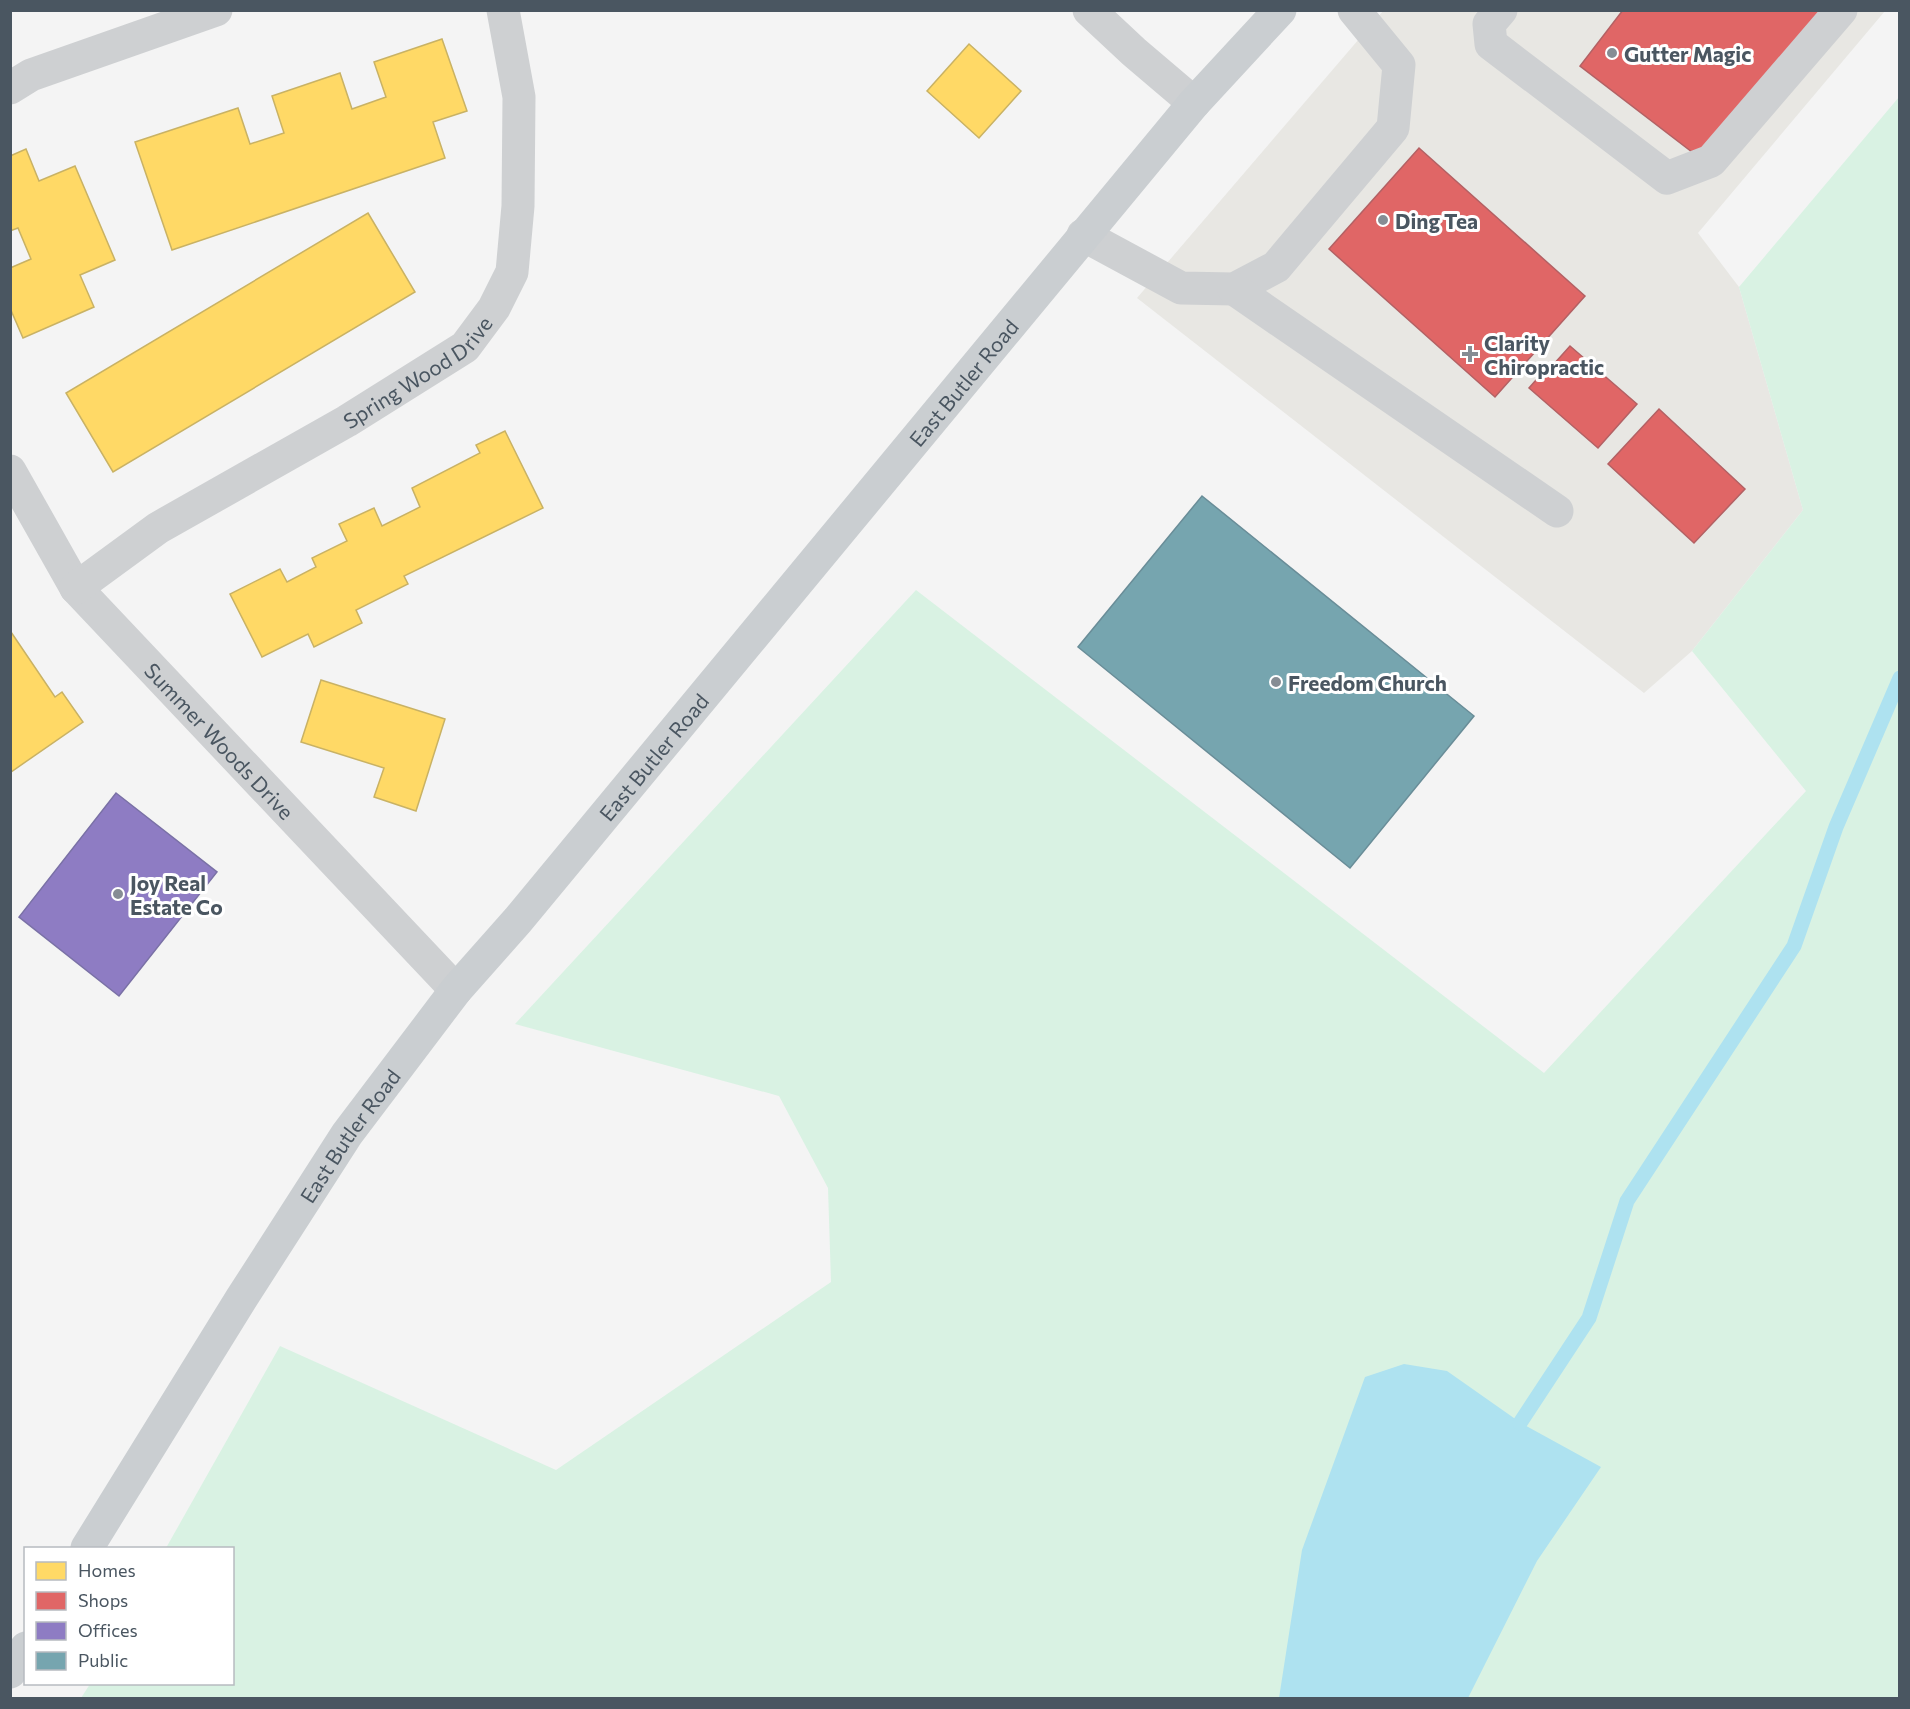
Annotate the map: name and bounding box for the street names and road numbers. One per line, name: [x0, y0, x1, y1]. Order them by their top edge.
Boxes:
street label: Spring Wood Drive: [338, 311, 496, 433]
street label: East Butler Road: [903, 314, 1023, 451]
street label: Summer Woods Drive: [140, 657, 300, 824]
street label: East Butler Road: [593, 688, 713, 825]
street label: East Butler Road: [294, 1064, 405, 1207]

